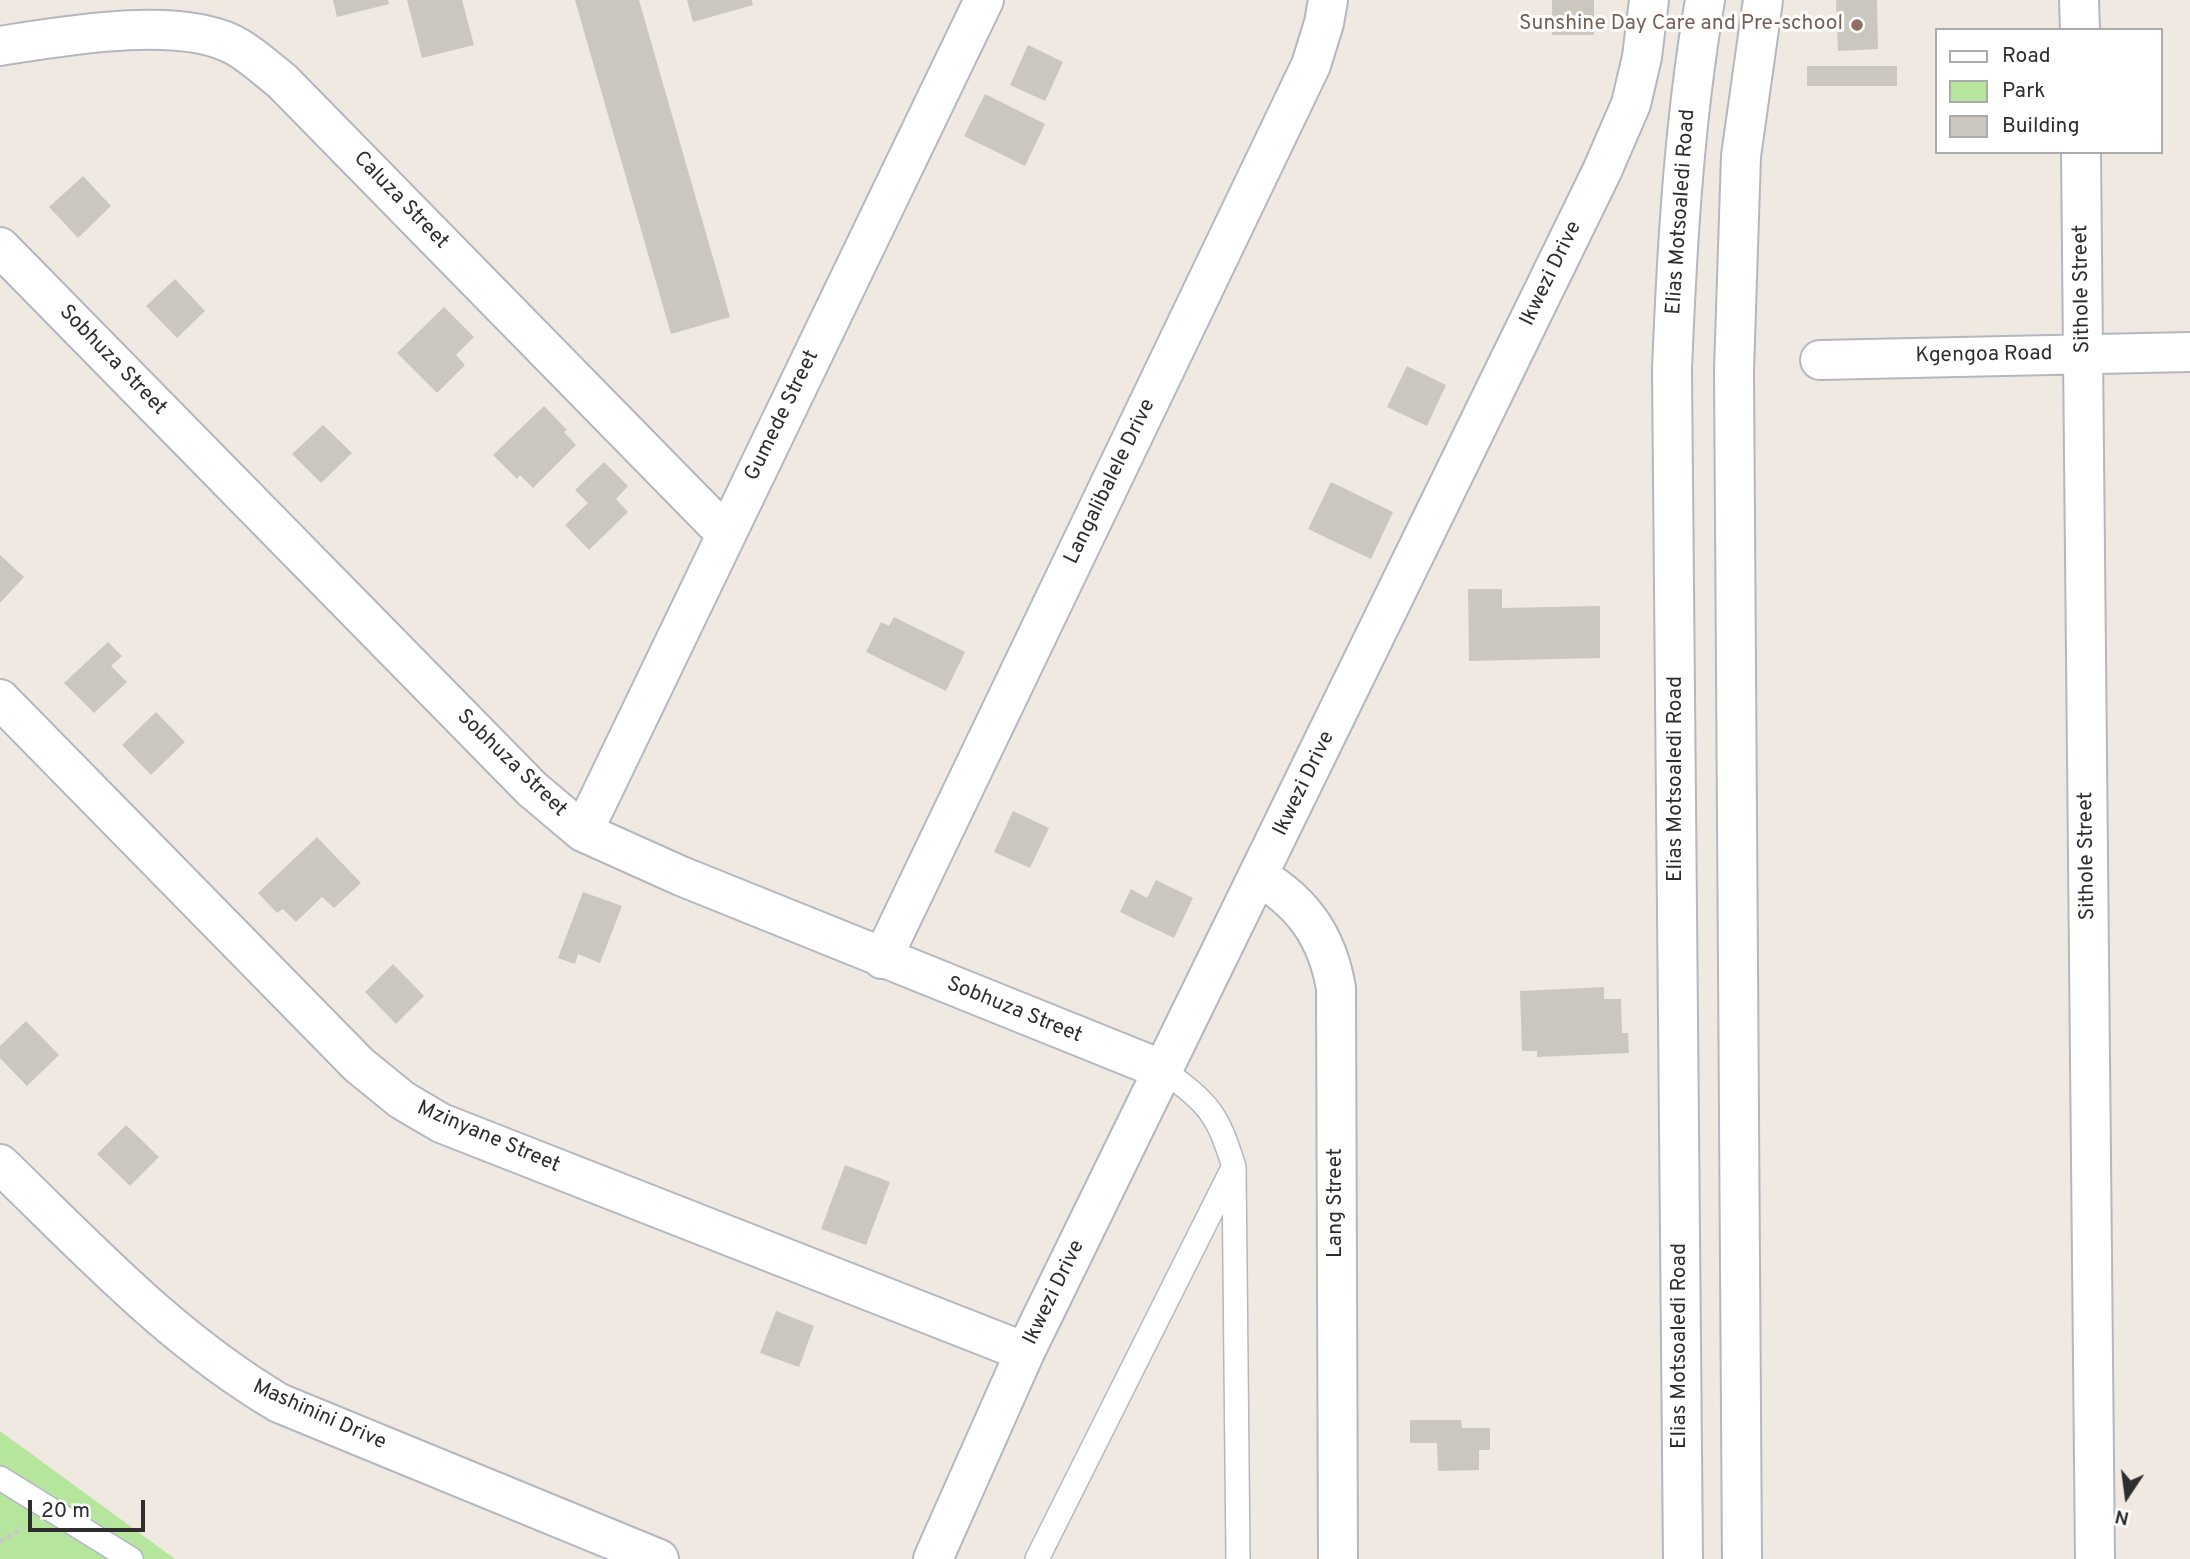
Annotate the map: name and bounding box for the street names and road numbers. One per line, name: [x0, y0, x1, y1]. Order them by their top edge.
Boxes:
street label: Elias Motsoaledi Road: [1662, 108, 1702, 316]
street label: Caluza Street: [347, 147, 453, 255]
street label: Ikwezi Drive: [1516, 218, 1588, 330]
street label: Sithole Street: [2069, 224, 2097, 354]
street label: Sobhuza Street: [53, 301, 171, 421]
street label: Kgengoa Road: [1915, 342, 2053, 370]
street label: Gumede Street: [741, 347, 825, 485]
street label: Langalibalele Drive: [1060, 395, 1162, 569]
street label: Elias Motsoaledi Road: [1664, 676, 1690, 882]
street label: Sobhuza Street: [451, 705, 571, 823]
street label: Ikwezi Drive: [1269, 728, 1341, 840]
street label: Sithole Street: [2074, 791, 2102, 921]
street label: Sobhuza Street: [943, 972, 1085, 1050]
street label: Mzinyane Street: [413, 1097, 563, 1179]
street label: Lang Street: [1324, 1148, 1350, 1258]
street label: Ikwezi Drive: [1019, 1237, 1091, 1349]
street label: Elias Motsoaledi Road: [1668, 1243, 1694, 1449]
street label: Mashinini Drive: [248, 1375, 390, 1457]

